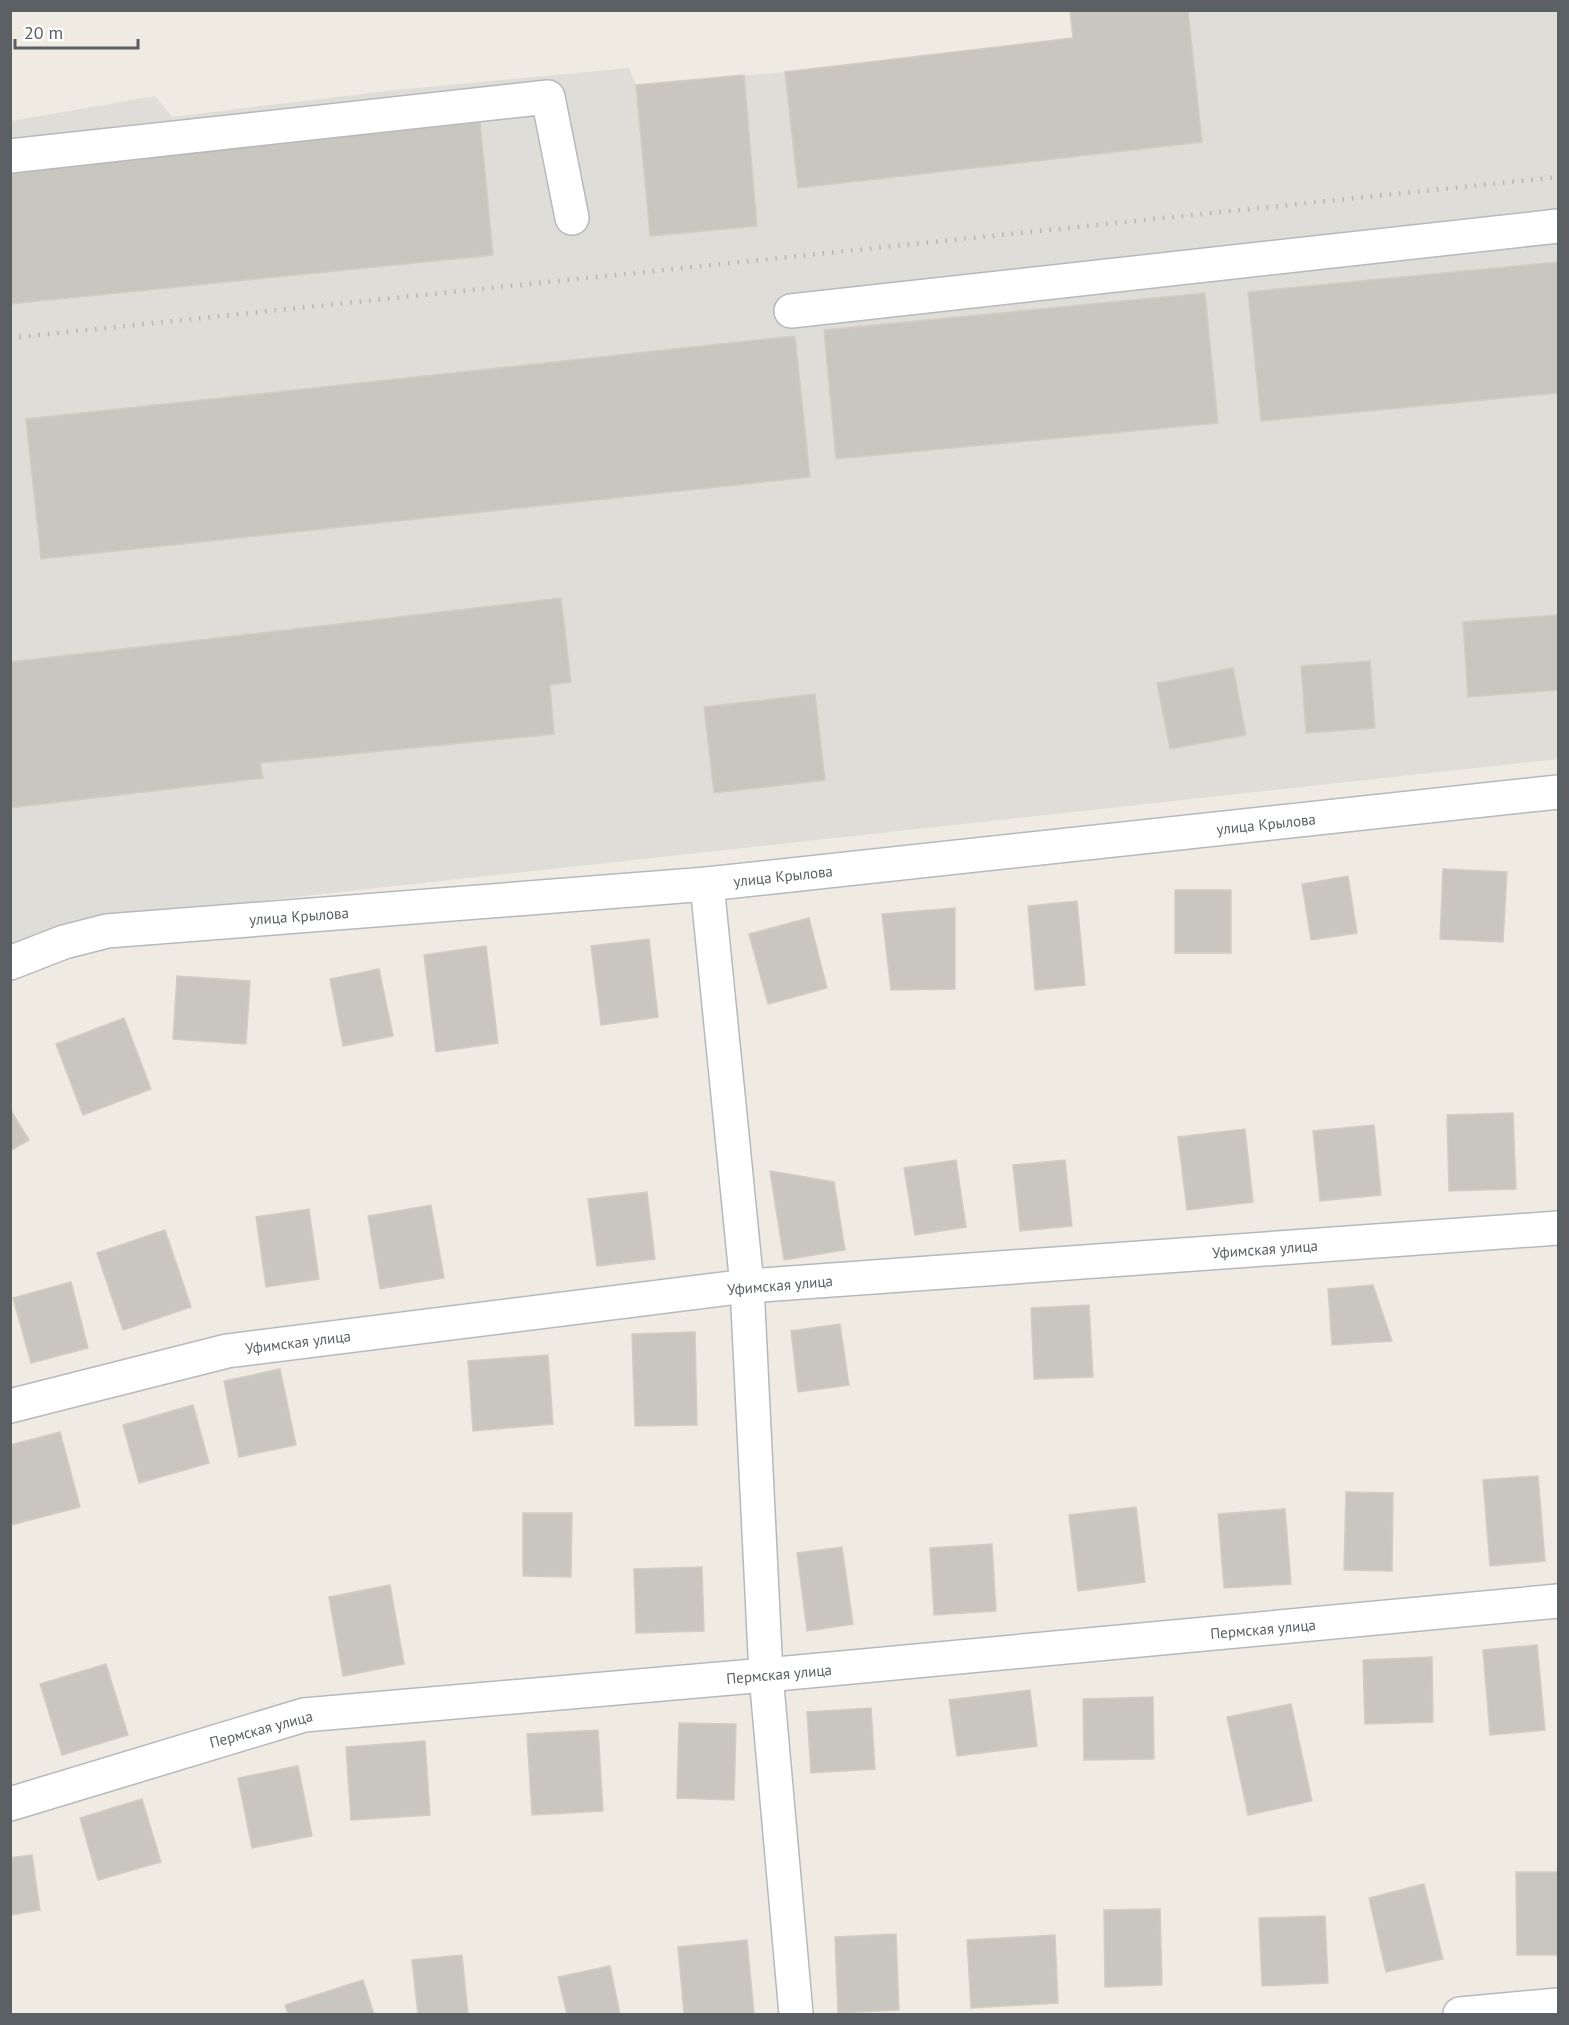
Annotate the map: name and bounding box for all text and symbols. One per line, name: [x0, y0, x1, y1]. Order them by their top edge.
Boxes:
scale bar: [15, 12, 138, 50]
text: 20 m: [24, 21, 63, 44]
street label: улица Крылова: [1215, 809, 1317, 839]
street label: улица Крылова: [732, 861, 834, 891]
street label: улица Крылова: [249, 903, 349, 929]
street label: Уфимская улица: [1211, 1236, 1319, 1262]
street label: Уфимская улица: [726, 1271, 834, 1299]
street label: Уфимская улица: [244, 1326, 352, 1358]
street label: Пермская улица: [1209, 1615, 1317, 1643]
street label: Пермская улица: [725, 1660, 833, 1688]
street label: Пермская улица: [207, 1706, 315, 1752]

